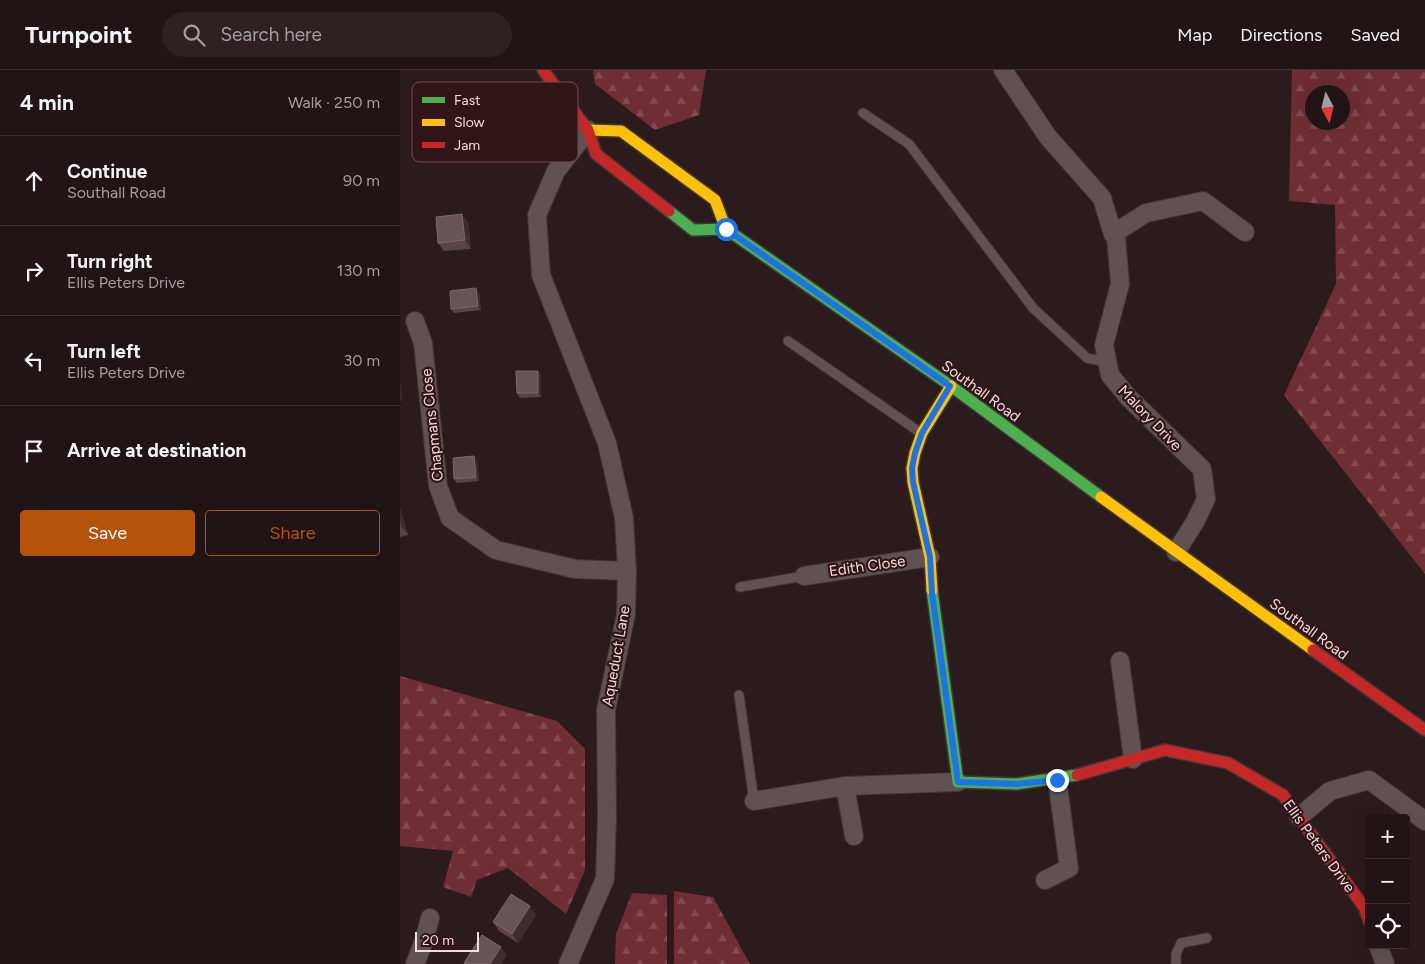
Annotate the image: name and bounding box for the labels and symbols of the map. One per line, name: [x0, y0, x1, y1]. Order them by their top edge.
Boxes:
legend: [412, 82, 578, 162]
north arrow: [1305, 85, 1350, 130]
text: Fast: [454, 92, 480, 109]
text: Slow: [454, 114, 485, 131]
text: Jam: [454, 137, 480, 154]
route start: [715, 218, 738, 241]
street label: Southall Road: [938, 356, 1024, 426]
street label: Chapmans Close: [417, 368, 447, 482]
street label: Malory Drive: [1114, 382, 1186, 454]
street label: Edith Close: [828, 552, 906, 580]
street label: Southall Road: [1266, 594, 1352, 664]
street label: Aqueduct Lane: [598, 604, 634, 708]
route end: [1046, 769, 1069, 792]
street label: Ellis Peters Drive: [1279, 796, 1359, 896]
scale bar: [415, 929, 479, 952]

